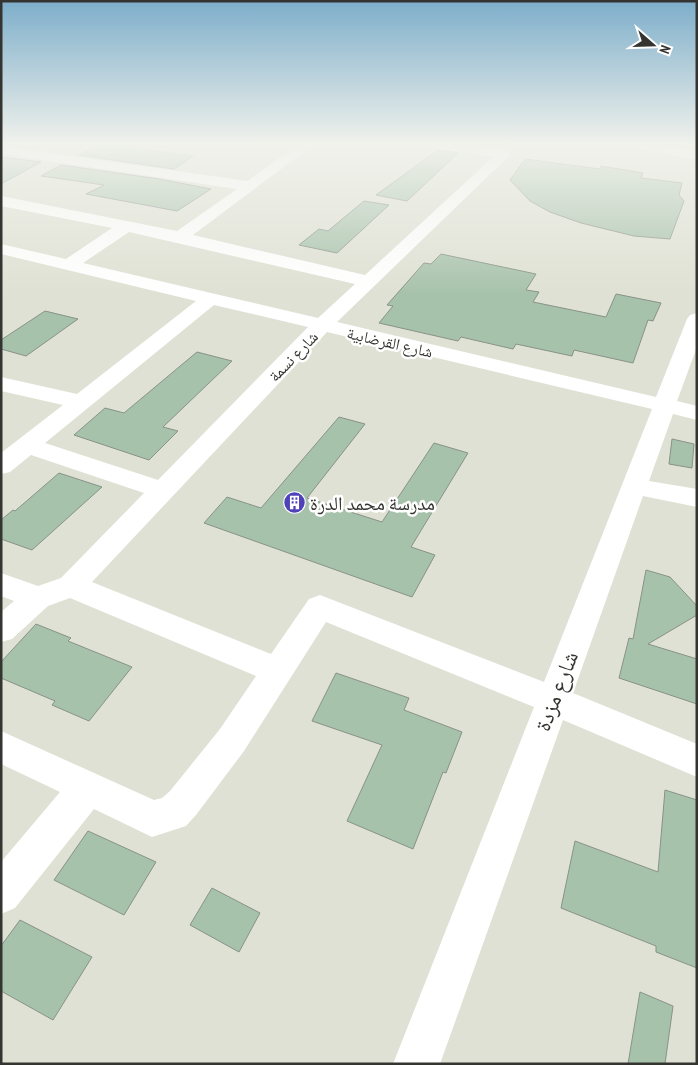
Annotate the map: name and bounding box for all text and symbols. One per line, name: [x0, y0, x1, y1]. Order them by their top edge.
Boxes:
north arrow: [628, 20, 678, 70]
text: N: [655, 43, 675, 56]
street label: شارع القرضابية: [345, 322, 435, 363]
street label: شارع نسمة: [264, 327, 323, 386]
building icon: مدرسة محمد الدرة: [282, 491, 306, 515]
place label: مدرسة محمد الدرة: [310, 491, 435, 515]
street label: شارع مزدة: [528, 647, 584, 735]

